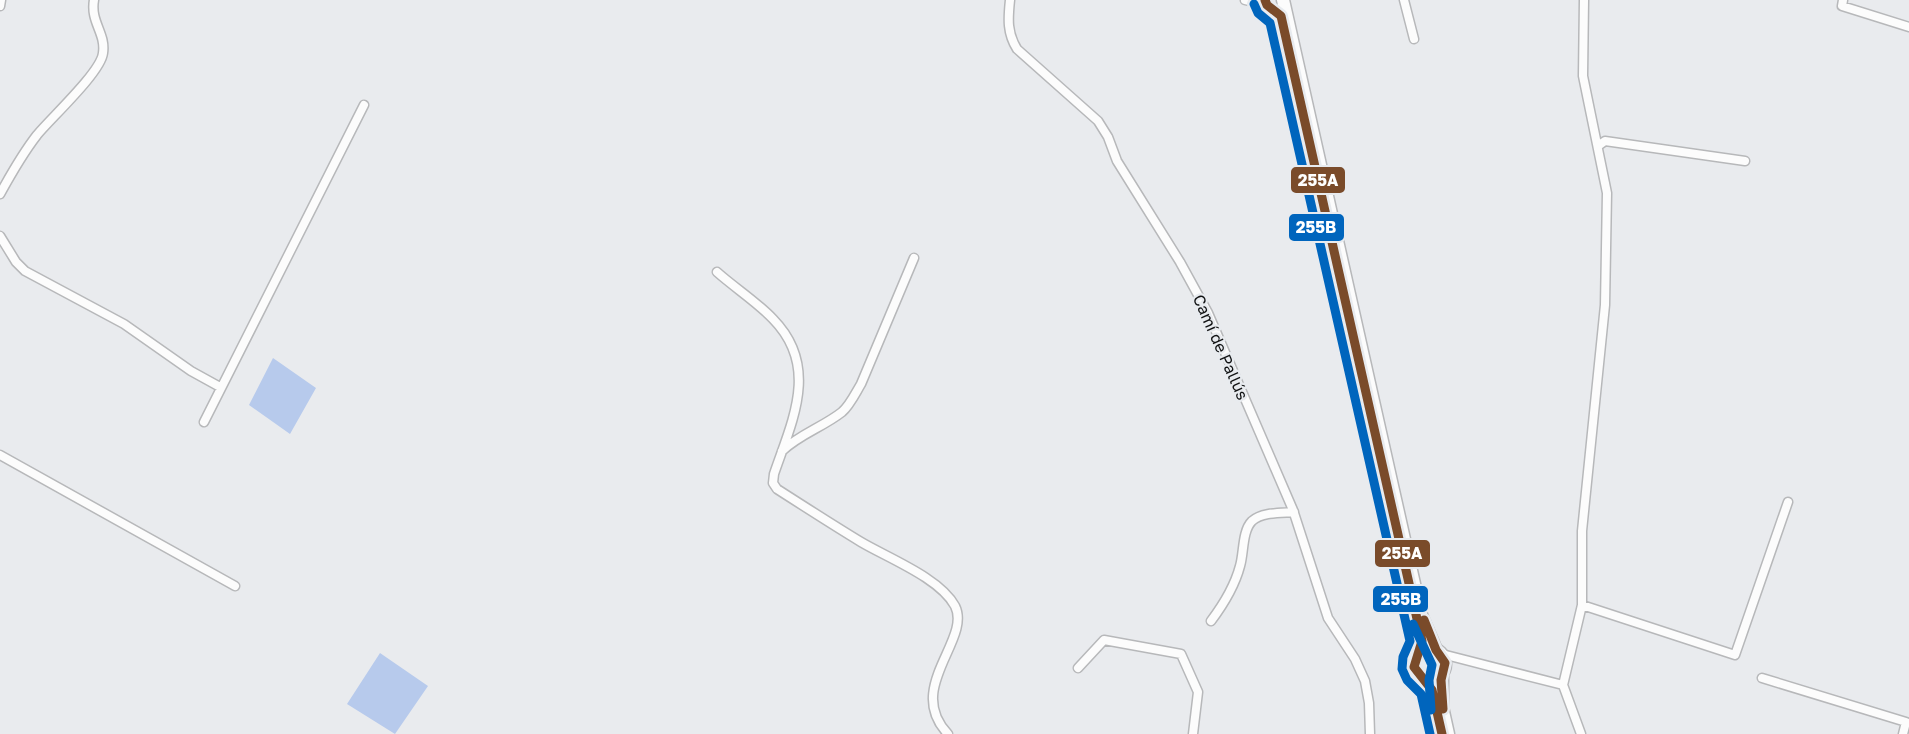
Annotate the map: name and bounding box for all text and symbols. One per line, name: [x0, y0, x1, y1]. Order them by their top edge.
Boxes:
line badge: 255A: [1290, 166, 1346, 194]
text: 255A: [1298, 170, 1339, 190]
line badge: 255B: [1288, 213, 1345, 242]
text: 255B: [1296, 217, 1336, 237]
street label: Camí de Pallús: [1189, 291, 1253, 403]
line badge: 255A: [1374, 539, 1431, 568]
text: 255A: [1382, 543, 1423, 563]
line badge: 255B: [1372, 585, 1429, 613]
text: 255B: [1381, 589, 1421, 609]

